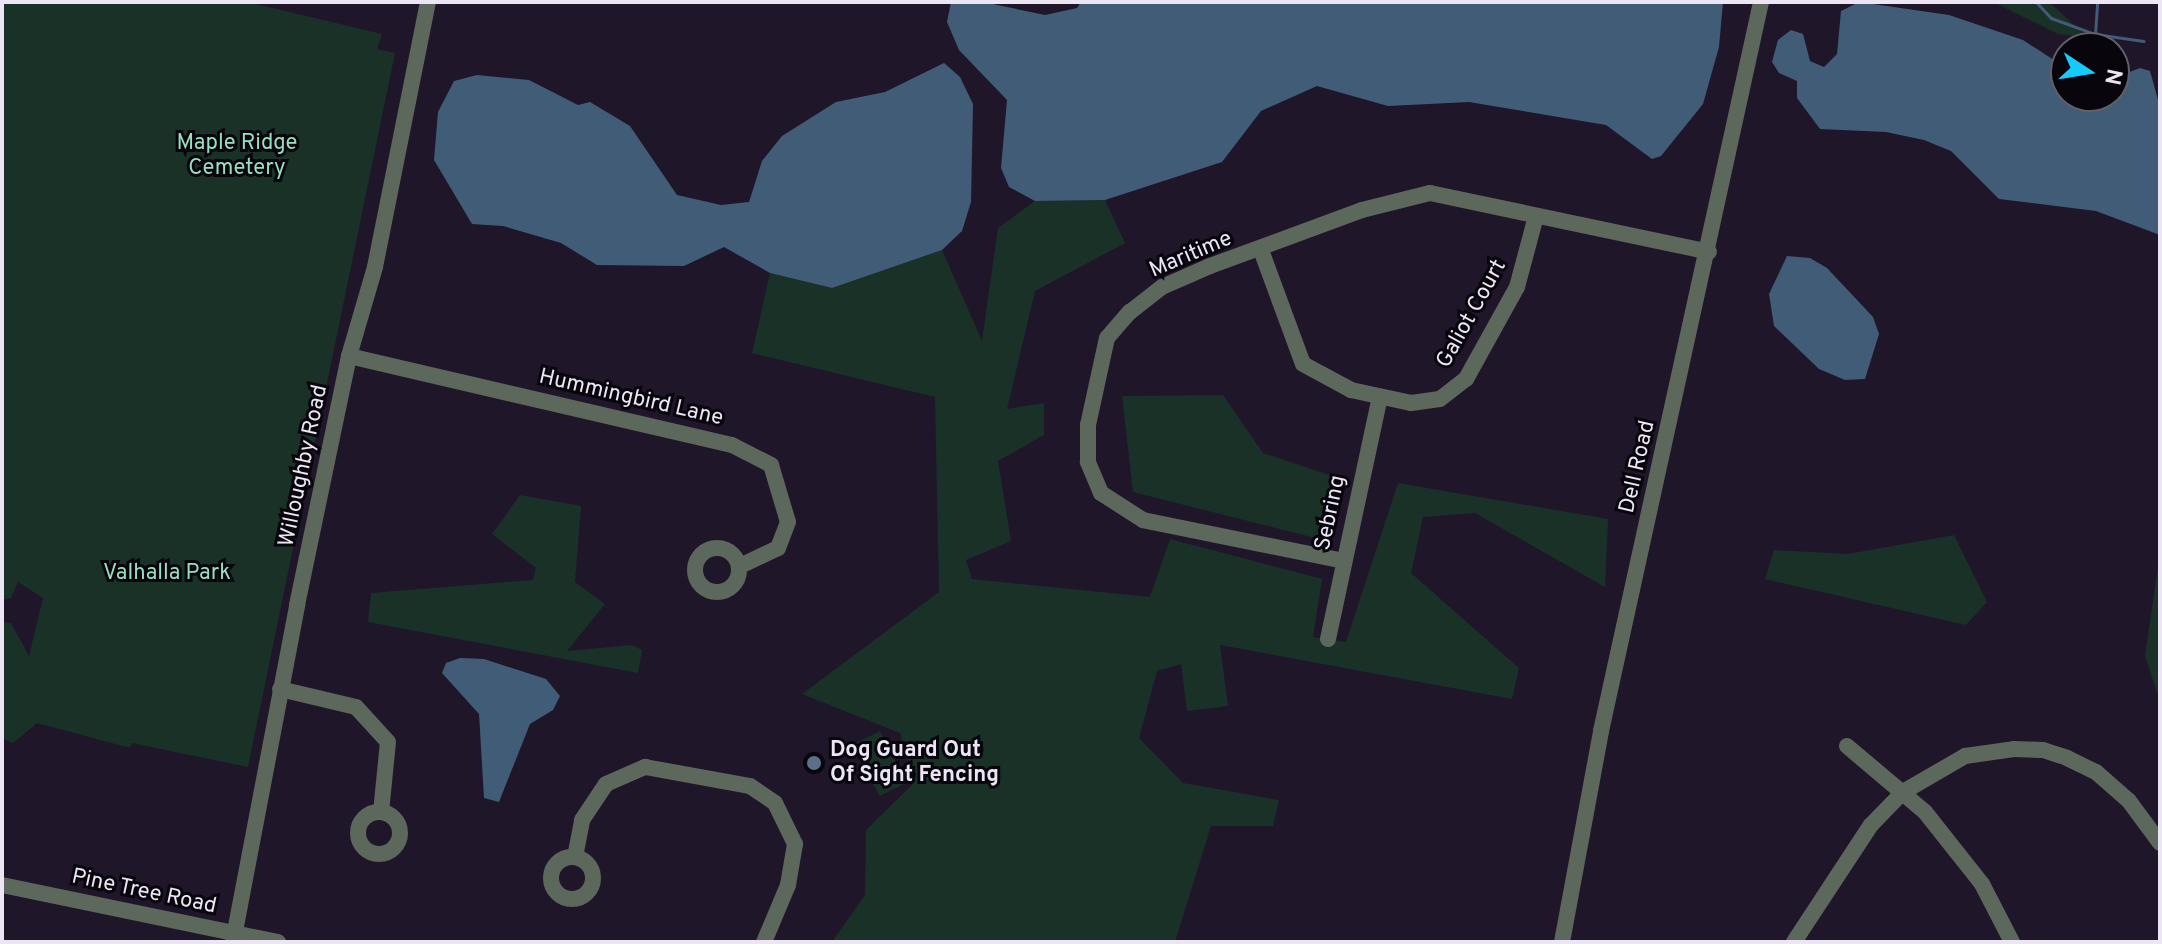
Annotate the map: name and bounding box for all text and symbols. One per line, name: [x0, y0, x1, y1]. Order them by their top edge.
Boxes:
north arrow: [2050, 32, 2130, 112]
text: N: [2097, 66, 2127, 87]
park label: Maple Ridge Cemetery: [177, 130, 297, 182]
street label: Maritime: [1146, 226, 1236, 284]
street label: Galiot Court: [1431, 255, 1513, 373]
street label: Hummingbird Lane: [536, 364, 726, 432]
street label: Willoughby Road: [274, 383, 334, 549]
street label: Dell Road: [1615, 418, 1661, 516]
street label: Sebring: [1310, 473, 1352, 553]
park label: Valhalla Park: [103, 561, 231, 587]
place label: Dog Guard Out Of Sight Fencing: [830, 737, 999, 788]
marker: Dog Guard Out Of Sight Fencing: [805, 754, 823, 772]
street label: Pine Tree Road: [69, 864, 219, 920]

